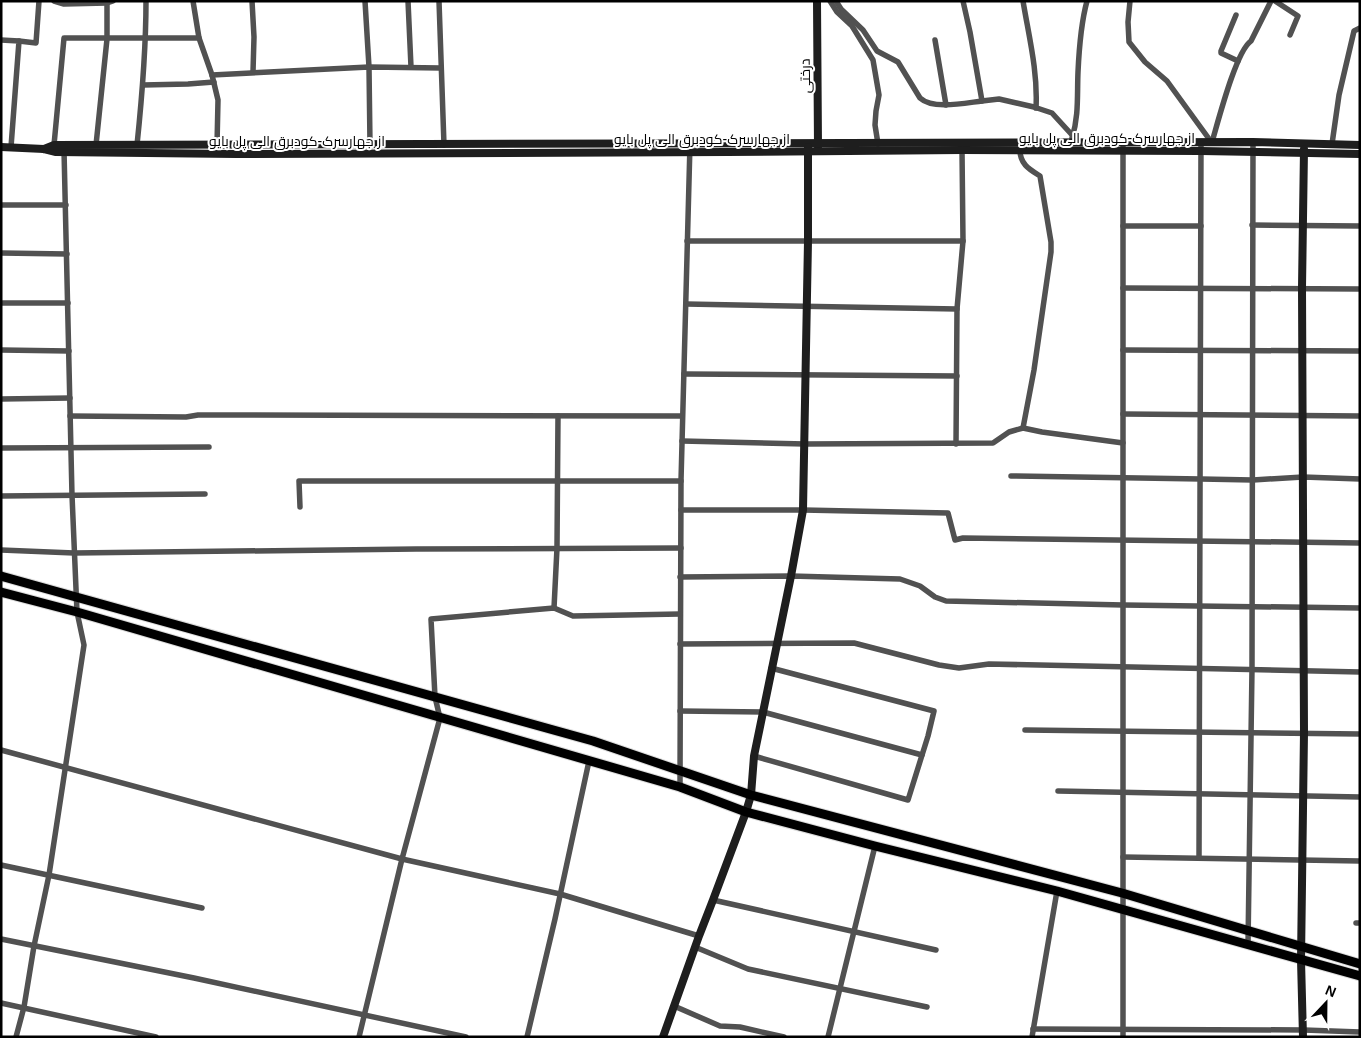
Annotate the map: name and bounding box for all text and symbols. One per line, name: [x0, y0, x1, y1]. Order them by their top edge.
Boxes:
street label: درختی: [797, 59, 813, 93]
street label: از جهارسرک-کودبرق الی پل بایو: [1019, 130, 1195, 148]
street label: از جهارسرک-کودبرق الی پل بایو: [614, 131, 790, 149]
street label: از جهارسرک-کودبرق الی پل بایو: [209, 133, 385, 151]
north arrow: [1301, 978, 1351, 1028]
text: N: [1323, 982, 1339, 1000]

